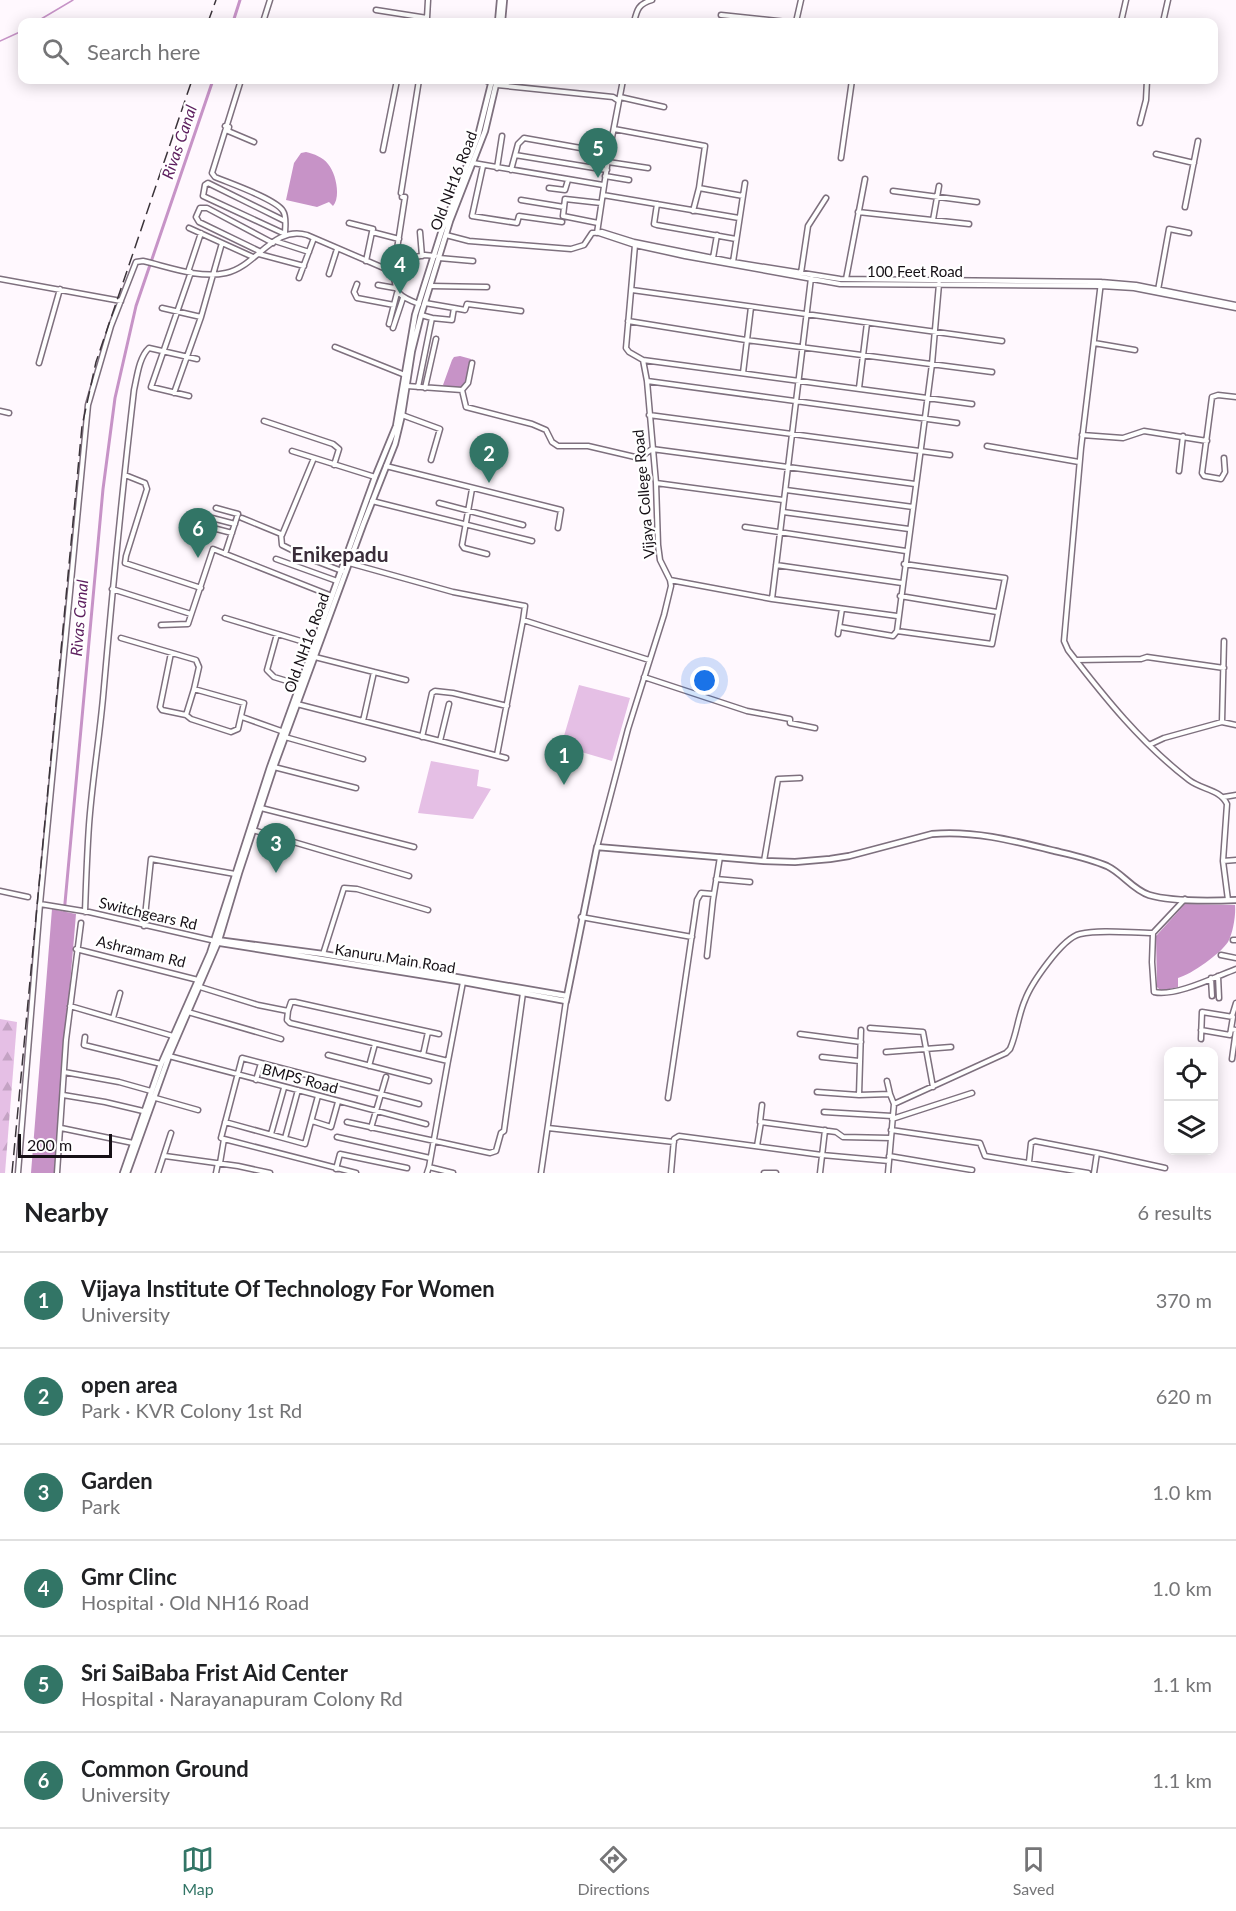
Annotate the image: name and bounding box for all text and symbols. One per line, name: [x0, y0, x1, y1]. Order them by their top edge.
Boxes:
search box: [18, 18, 1218, 84]
icon: search: [39, 35, 72, 68]
text: Search here: [87, 38, 200, 65]
water label: Rivas Canal: [157, 102, 200, 181]
street label: Old NH16 Road: [426, 128, 480, 233]
pin: 5: [578, 128, 618, 178]
pin: 4: [380, 244, 420, 294]
street label: 100 Feet Road: [867, 262, 963, 280]
street label: Vijaya College Road: [628, 429, 658, 559]
pin: 2: [470, 434, 508, 483]
pin: 6: [178, 508, 218, 558]
district label: Enikepadu: [291, 541, 389, 566]
water label: Rivas Canal: [66, 578, 91, 657]
street label: Old NH16 Road: [280, 590, 332, 695]
your location: [690, 666, 719, 695]
pin: 1: [544, 736, 584, 785]
pin: 3: [256, 824, 296, 873]
street label: Switchgears Rd: [97, 893, 199, 933]
street label: Ashramam Rd: [95, 931, 188, 971]
street label: Kanuru Main Road: [334, 940, 457, 976]
map controls: [1164, 1047, 1218, 1155]
button: locate: [1164, 1047, 1218, 1101]
street label: BMPS Road: [260, 1059, 340, 1097]
button: layers: [1164, 1101, 1218, 1155]
scale bar: [18, 1131, 112, 1158]
text: 200 m: [27, 1135, 72, 1154]
text: Nearby: [24, 1196, 109, 1228]
text: 6 results: [1137, 1200, 1212, 1224]
text: Vijaya Institute Of Technology For Women: [81, 1275, 495, 1302]
text: 1: [38, 1288, 49, 1312]
text: 370 m: [1156, 1288, 1212, 1312]
text: University: [81, 1302, 170, 1326]
text: open area: [81, 1371, 178, 1398]
text: 2: [38, 1384, 49, 1408]
text: 620 m: [1156, 1384, 1212, 1408]
text: Park · KVR Colony 1st Rd: [81, 1398, 302, 1422]
text: Garden: [81, 1467, 153, 1494]
text: 3: [38, 1480, 49, 1504]
text: 1.0 km: [1152, 1480, 1212, 1504]
text: Park: [81, 1494, 120, 1518]
text: Gmr Clinc: [81, 1563, 177, 1590]
text: 4: [38, 1576, 49, 1600]
text: 1.0 km: [1152, 1576, 1212, 1600]
text: Hospital · Old NH16 Road: [81, 1590, 309, 1614]
text: Sri SaiBaba Frist Aid Center: [81, 1659, 348, 1686]
text: 5: [38, 1672, 49, 1696]
text: 1.1 km: [1152, 1672, 1212, 1696]
text: Hospital · Narayanapuram Colony Rd: [81, 1686, 403, 1710]
text: Common Ground: [81, 1755, 249, 1782]
text: 6: [38, 1768, 49, 1792]
text: 1.1 km: [1152, 1768, 1212, 1792]
text: University: [81, 1782, 170, 1806]
tab: Map: [181, 1843, 214, 1898]
tab: Directions: [577, 1843, 650, 1898]
tab: Saved: [1013, 1843, 1054, 1898]

